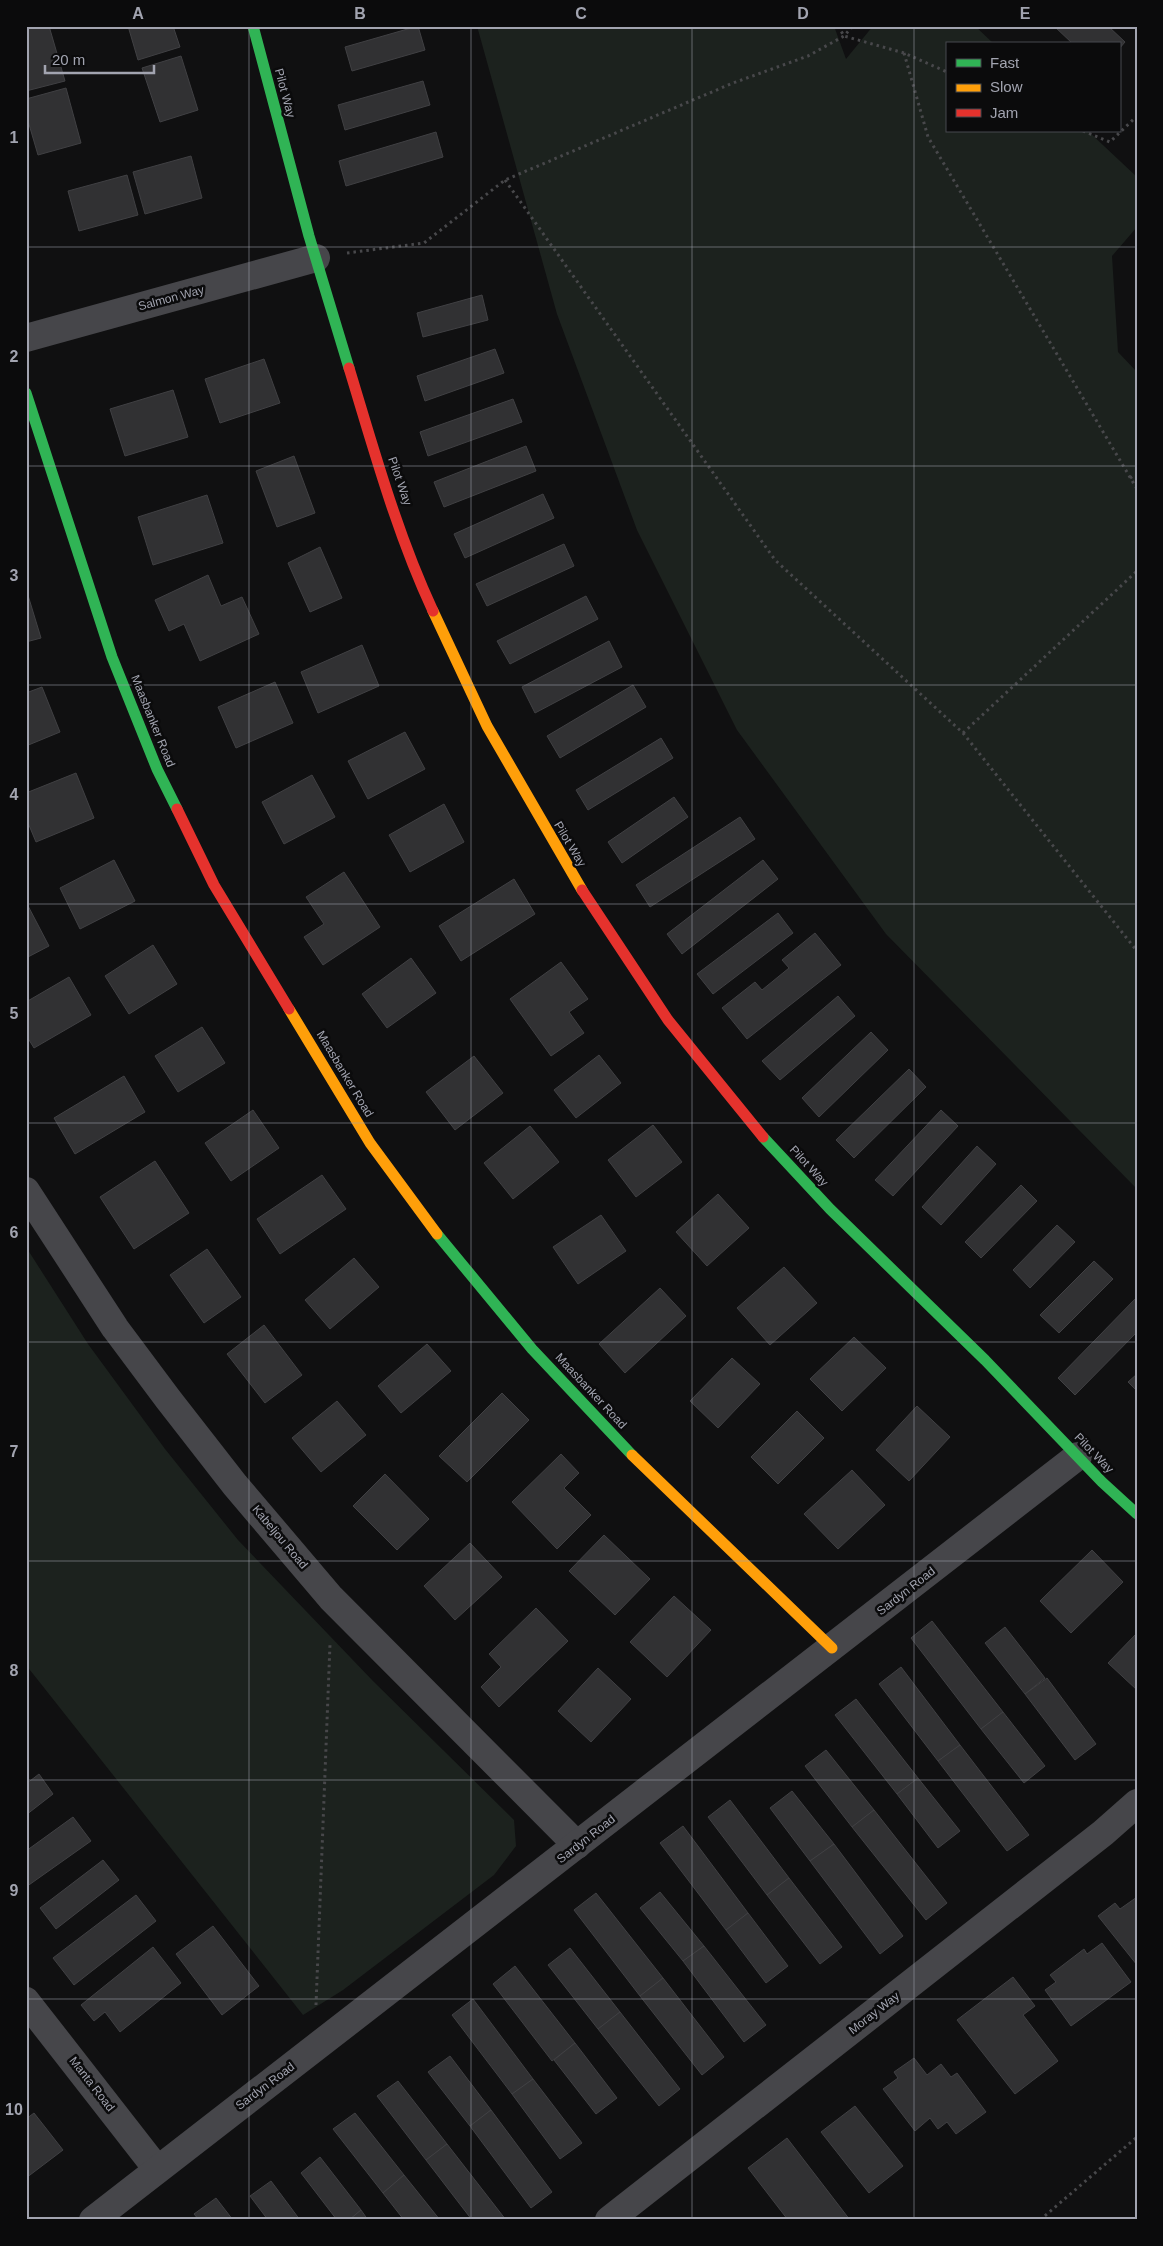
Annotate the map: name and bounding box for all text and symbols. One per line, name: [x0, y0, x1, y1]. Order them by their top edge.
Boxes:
text: A: [132, 5, 144, 22]
text: B: [354, 5, 366, 22]
text: C: [575, 5, 587, 22]
text: D: [797, 5, 809, 22]
text: E: [1020, 5, 1031, 22]
scale bar: [45, 42, 154, 74]
legend: [946, 42, 1120, 132]
text: 20 m: [52, 51, 85, 68]
text: Fast: [990, 54, 1020, 71]
street label: Pilot Way: [272, 67, 298, 119]
text: Slow: [990, 78, 1023, 95]
text: Jam: [990, 104, 1018, 121]
text: 1: [10, 129, 19, 146]
street label: Salmon Way: [137, 282, 205, 314]
text: 2: [10, 348, 19, 365]
street label: Pilot Way: [385, 455, 415, 507]
text: 3: [10, 567, 19, 584]
street label: Maasbanker Road: [128, 673, 178, 769]
text: 4: [10, 786, 19, 803]
street label: Pilot Way: [551, 819, 589, 869]
text: 5: [10, 1005, 19, 1022]
street label: Maasbanker Road: [314, 1028, 376, 1120]
street label: Pilot Way: [787, 1143, 831, 1189]
text: 6: [10, 1224, 19, 1241]
street label: Maasbanker Road: [552, 1350, 630, 1432]
street label: Pilot Way: [1072, 1430, 1116, 1476]
text: 7: [10, 1443, 19, 1460]
street label: Kabeljou Road: [249, 1502, 311, 1572]
street label: Sardyn Road: [874, 1564, 938, 1618]
text: 8: [10, 1662, 19, 1679]
street label: Sardyn Road: [554, 1812, 618, 1866]
text: 9: [10, 1882, 19, 1899]
street label: Moray Way: [846, 1989, 902, 2037]
street label: Manta Road: [66, 2054, 118, 2114]
street label: Sardyn Road: [233, 2059, 297, 2113]
text: 10: [5, 2101, 23, 2118]

